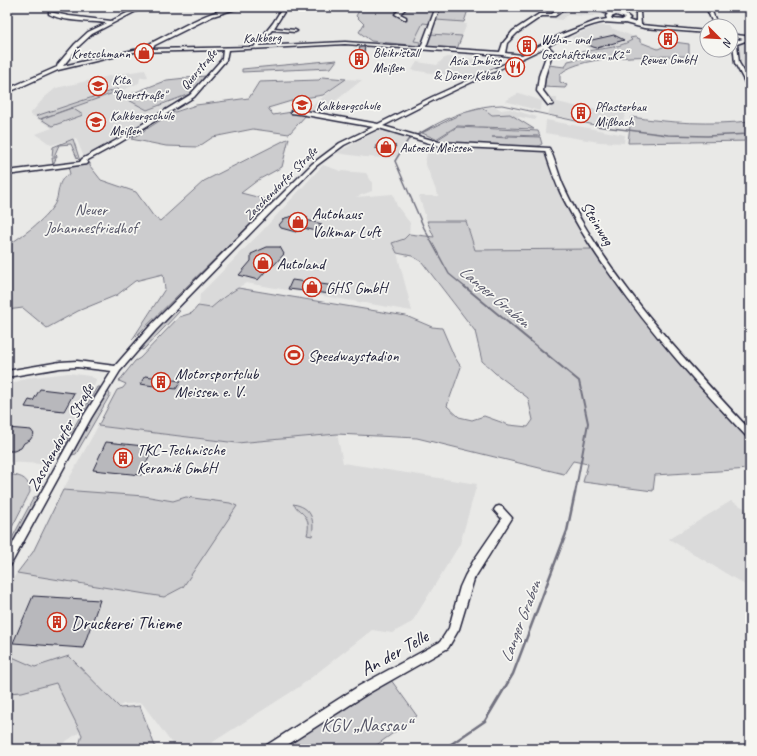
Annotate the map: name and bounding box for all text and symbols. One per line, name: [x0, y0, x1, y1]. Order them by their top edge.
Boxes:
north arrow: [699, 18, 739, 58]
building icon: Rewex GmbH: [657, 28, 679, 50]
street label: Kalkberg: [243, 29, 283, 47]
place label: Wohn- und Geschäftshaus „K2“: [541, 32, 630, 63]
building icon: Wohn- und Geschäftshaus „K2“: [516, 35, 538, 57]
text: N: [719, 36, 736, 50]
shop icon: Kretschmann: [133, 42, 155, 64]
street label: Querstraße: [177, 45, 221, 93]
place label: Bleikristall Meißen: [373, 45, 422, 76]
place label: Kretschmann: [71, 46, 130, 62]
building icon: Bleikristall Meißen: [348, 48, 370, 70]
place label: Rewex GmbH: [640, 52, 699, 68]
place label: Asia Imbiss & Döner Kebab: [434, 53, 503, 84]
restaurant icon: Asia Imbiss & Döner Kebab: [504, 56, 526, 78]
place label: Kita "Querstraße": [112, 72, 169, 103]
school or university icon: Kita "Querstraße": [87, 75, 109, 97]
school or university icon: Kalkbergschule: [291, 94, 313, 116]
place label: Kalkbergschule: [316, 98, 381, 114]
place label: Pflasterbau Mißbach: [595, 99, 647, 130]
building icon: Pflasterbau Mißbach: [570, 102, 592, 124]
place label: Kalkbergschule Meißen: [110, 108, 175, 139]
school or university icon: Kalkbergschule Meißen: [85, 111, 107, 133]
shop icon: Autoeck Meissen: [375, 136, 397, 158]
place label: Autoeck Meissen: [400, 140, 473, 156]
street label: Zaschendorfer Straße: [241, 143, 321, 224]
street label: Steinweg: [576, 198, 619, 250]
park label: Neuer Johannesfriedhof: [44, 200, 141, 238]
place label: Autohaus Volkmar Luft: [312, 204, 382, 242]
shop icon: Autohaus Volkmar Luft: [287, 211, 309, 233]
shop icon: Autoland: [252, 252, 274, 274]
place label: Autoland: [277, 254, 327, 274]
water label: Langer Graben: [455, 261, 536, 334]
shop icon: GHS GmbH: [301, 276, 323, 298]
place label: GHS GmbH: [326, 278, 390, 298]
sports icon: Speedwaystadion: [283, 344, 305, 366]
place label: Speedwaystadion: [308, 346, 399, 366]
place label: Motorsportclub Meissen e. V.: [175, 364, 259, 402]
building icon: Motorsportclub Meissen e. V.: [150, 371, 172, 393]
street label: Zaschendorfer Straße: [23, 379, 100, 495]
place label: TKC–Technische Keramik GmbH: [137, 440, 226, 478]
building icon: TKC–Technische Keramik GmbH: [112, 447, 134, 469]
water label: Langer Graben: [495, 575, 547, 665]
building icon: Druckerei Thieme: [46, 611, 68, 633]
place label: Druckerei Thieme: [71, 611, 183, 635]
street label: An der Telle: [356, 624, 434, 681]
park label: KGV „Nassau“: [321, 713, 415, 737]

